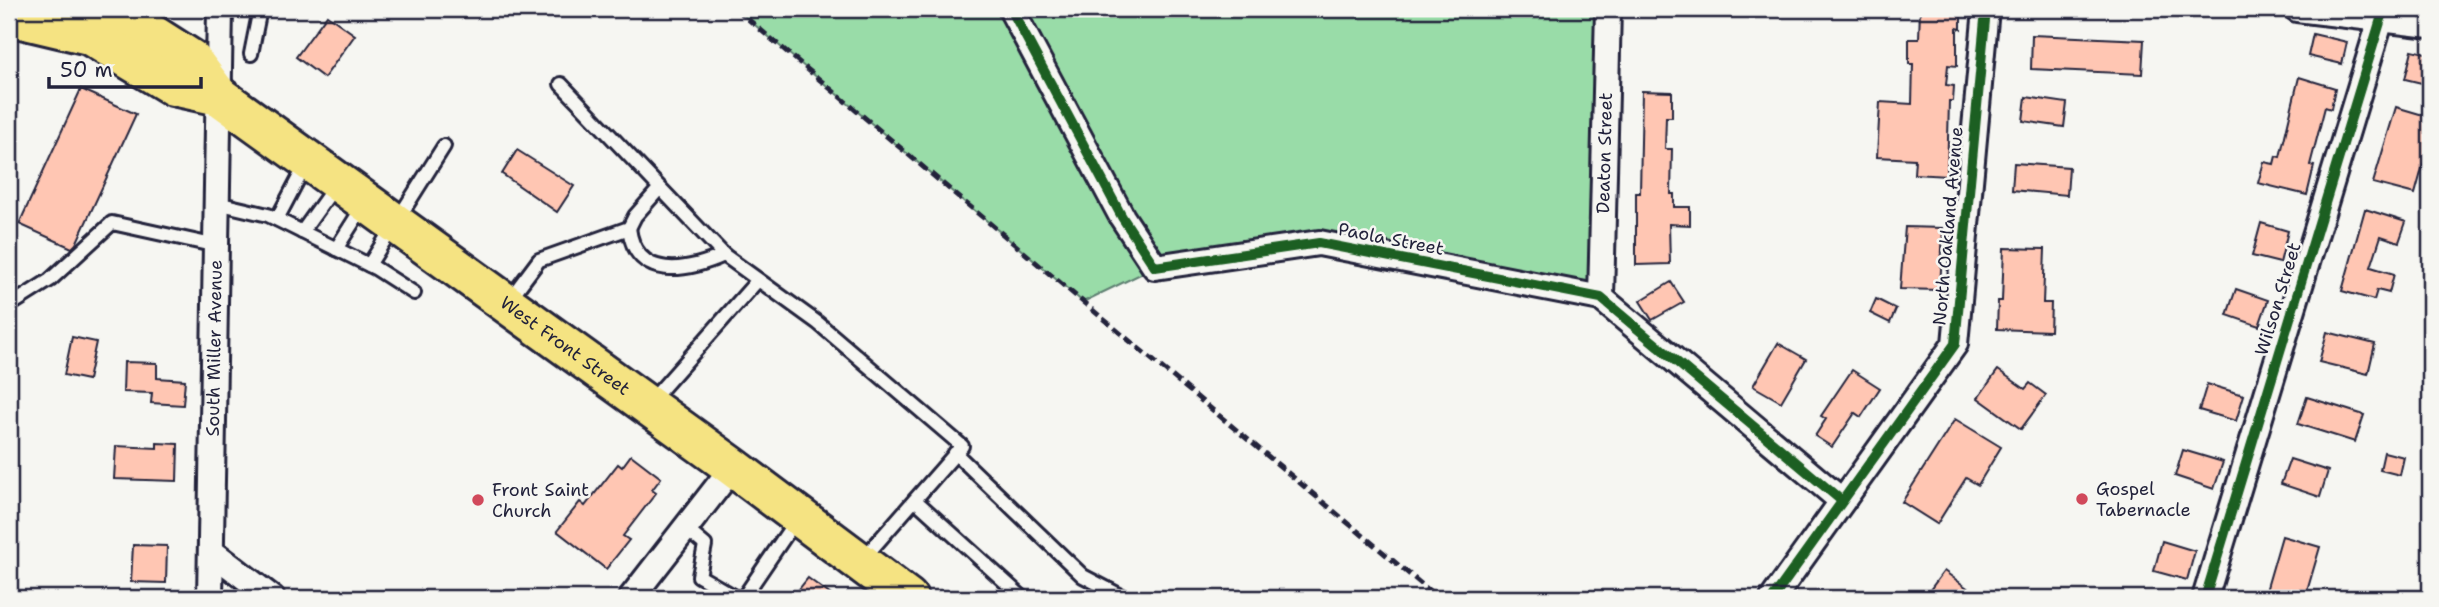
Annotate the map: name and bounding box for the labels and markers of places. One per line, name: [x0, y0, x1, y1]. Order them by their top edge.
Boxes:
place label: Gospel Tabernacle: [2096, 477, 2191, 522]
place label: Front Saint Church: [492, 478, 589, 523]
marker: Gospel Tabernacle: [2074, 491, 2090, 507]
marker: Front Saint Church: [470, 492, 486, 508]

